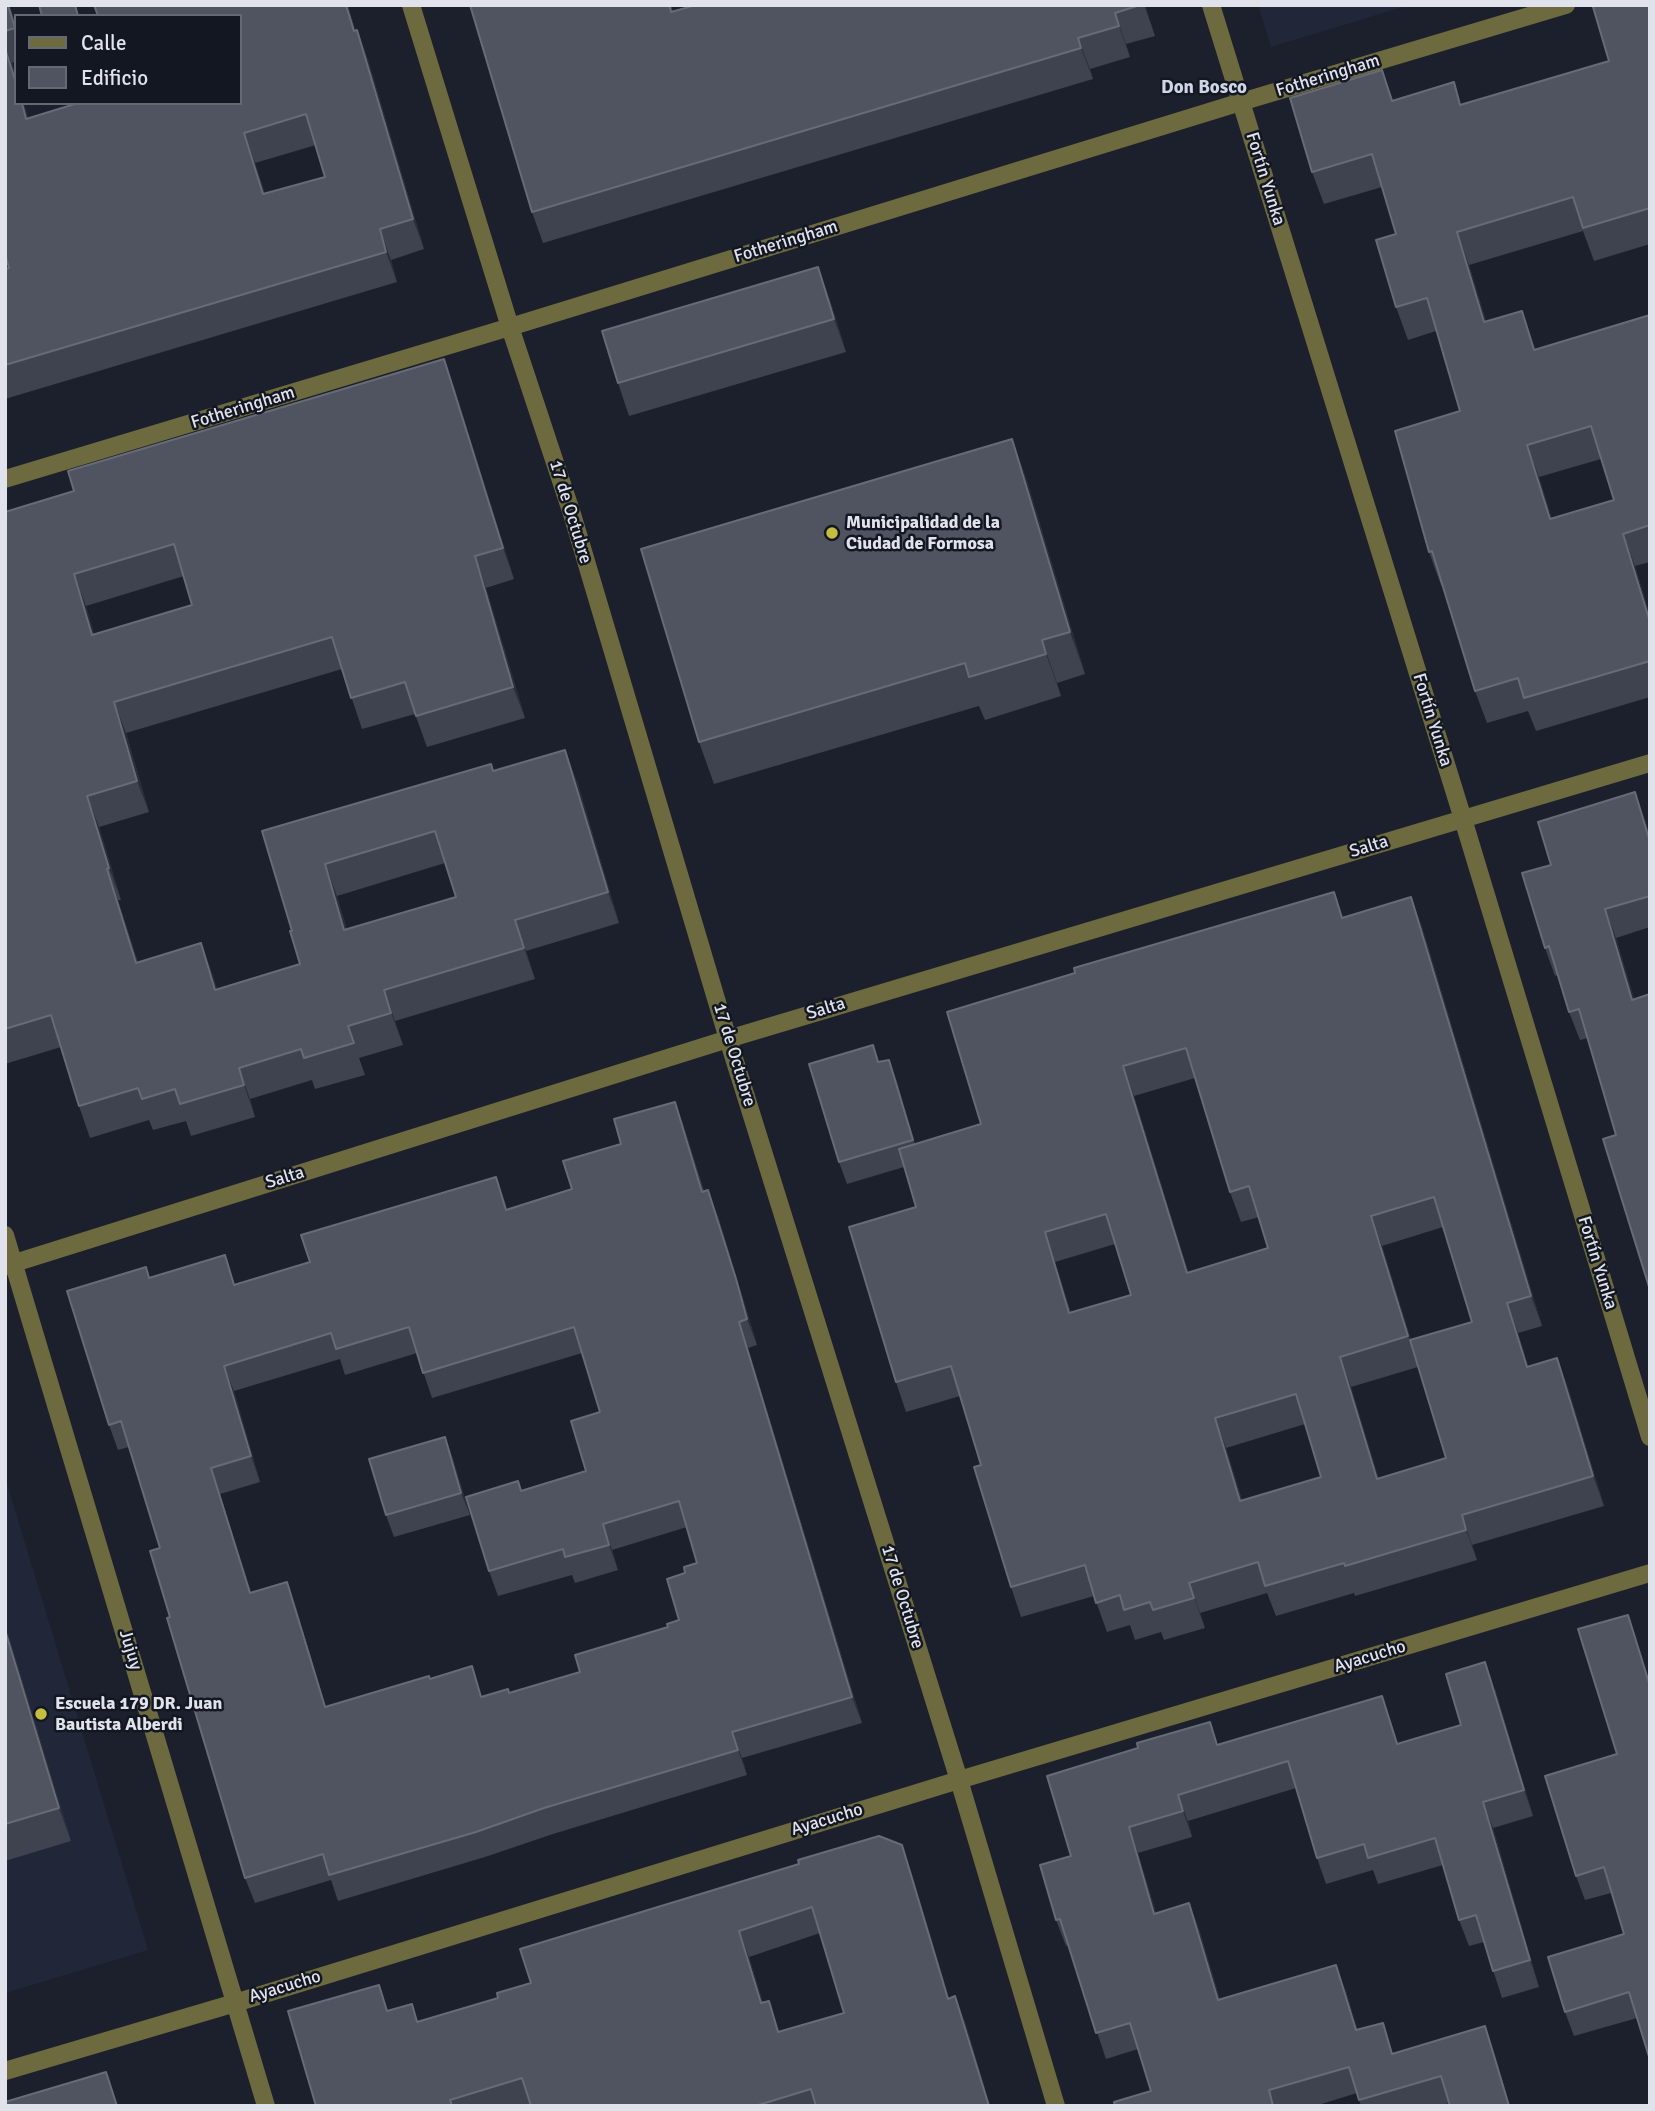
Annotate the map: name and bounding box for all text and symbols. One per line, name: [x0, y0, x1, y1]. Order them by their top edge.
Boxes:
legend: [14, 14, 242, 105]
text: Calle: [81, 30, 127, 56]
street label: Fotheringham: [1273, 50, 1383, 102]
text: Edificio: [81, 65, 148, 91]
district label: Don Bosco: [1161, 77, 1247, 99]
street label: Fortín Yunka: [1241, 130, 1289, 228]
street label: Fotheringham: [731, 216, 841, 268]
street label: Fotheringham: [188, 382, 298, 434]
street label: 17 de Octubre: [544, 458, 596, 566]
place label: Municipalidad de la Ciudad de Formosa: [846, 512, 1000, 554]
marker: Municipalidad de la Ciudad de Formosa: [824, 525, 840, 541]
street label: Fortín Yunka: [1408, 671, 1456, 769]
street label: Salta: [1347, 831, 1391, 863]
street label: Salta: [804, 993, 848, 1025]
street label: 17 de Octubre: [708, 1001, 760, 1109]
street label: Salta: [263, 1162, 307, 1194]
street label: Fortín Yunka: [1573, 1214, 1621, 1312]
street label: 17 de Octubre: [876, 1543, 928, 1651]
street label: Jujuy: [114, 1627, 146, 1673]
street label: Ayacucho: [1331, 1636, 1409, 1678]
place label: Escuela 179 DR. Juan Bautista Alberdi: [55, 1693, 222, 1736]
marker: Escuela 179 DR. Juan Bautista Alberdi: [33, 1706, 49, 1722]
street label: Ayacucho: [788, 1799, 866, 1841]
street label: Ayacucho: [246, 1966, 324, 2008]

